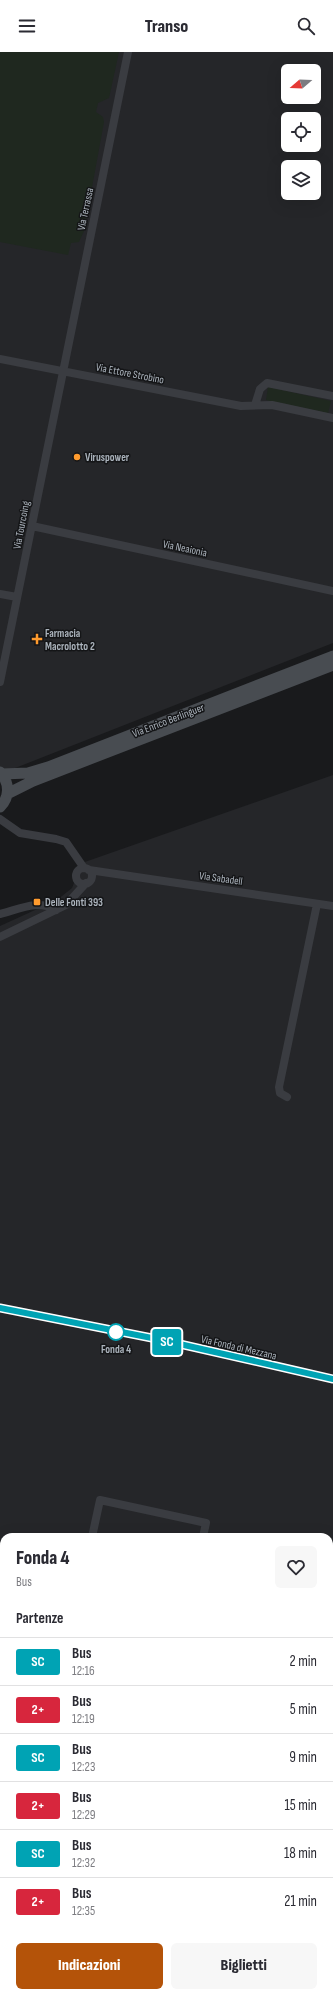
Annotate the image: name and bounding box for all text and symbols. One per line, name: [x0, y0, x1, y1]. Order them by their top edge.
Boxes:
icon: menu: [16, 15, 38, 37]
icon: search: [295, 15, 317, 37]
text: Transo: [145, 16, 188, 37]
north arrow: [281, 64, 321, 104]
map controls: [281, 64, 321, 200]
button: locate: [281, 112, 321, 152]
button: layers: [281, 160, 321, 200]
street label: Via Terrassa: [75, 186, 96, 232]
street label: Via Ettore Strobino: [95, 360, 166, 387]
place label: Viruspower: [85, 451, 130, 464]
marker: Viruspower: [72, 452, 82, 462]
street label: Via Tourcoing: [10, 499, 33, 550]
street label: Via Neaionia: [162, 537, 208, 560]
place label: Farmacia Macrolotto 2: [45, 627, 95, 653]
marker: Farmacia Macrolotto 2: [32, 634, 42, 644]
street label: Via Enrico Berlinguer: [130, 701, 206, 740]
street label: Via Sabadell: [198, 869, 244, 888]
place label: Delle Fonti 393: [45, 896, 103, 909]
marker: Delle Fonti 393: [32, 897, 42, 907]
marker: Fonda 4: [107, 1323, 125, 1341]
line badge: SC: [149, 1329, 185, 1355]
street label: Via Fonda di Mezzana: [200, 1332, 278, 1363]
text: SC: [160, 1333, 174, 1350]
place label: Fonda 4: [101, 1343, 131, 1356]
button: heart: [275, 1546, 317, 1588]
text: Fonda 4: [16, 1547, 69, 1570]
text: Bus: [16, 1574, 32, 1590]
text: Partenze: [16, 1609, 64, 1628]
text: Bus: [72, 1644, 91, 1663]
text: 2 min: [290, 1652, 317, 1671]
text: SC: [31, 1653, 45, 1670]
text: 12:16: [72, 1663, 95, 1679]
text: Bus: [72, 1692, 91, 1711]
text: 5 min: [290, 1700, 317, 1719]
text: 2+: [32, 1701, 44, 1718]
text: 12:19: [72, 1711, 95, 1727]
text: Bus: [72, 1740, 91, 1759]
text: 9 min: [289, 1748, 317, 1767]
text: SC: [31, 1749, 45, 1766]
text: 12:23: [72, 1759, 95, 1775]
text: Bus: [72, 1788, 91, 1807]
text: 15 min: [285, 1796, 317, 1815]
text: 2+: [32, 1797, 44, 1814]
text: 12:29: [72, 1807, 96, 1823]
text: Bus: [72, 1836, 91, 1855]
text: 18 min: [284, 1844, 317, 1863]
text: SC: [31, 1845, 45, 1862]
text: 12:32: [72, 1855, 95, 1871]
text: Bus: [72, 1884, 91, 1903]
text: 21 min: [284, 1892, 317, 1911]
text: 2+: [32, 1893, 44, 1910]
text: 12:35: [72, 1903, 95, 1919]
button: Indicazioni: [16, 1943, 163, 1989]
button: Biglietti: [171, 1943, 317, 1989]

